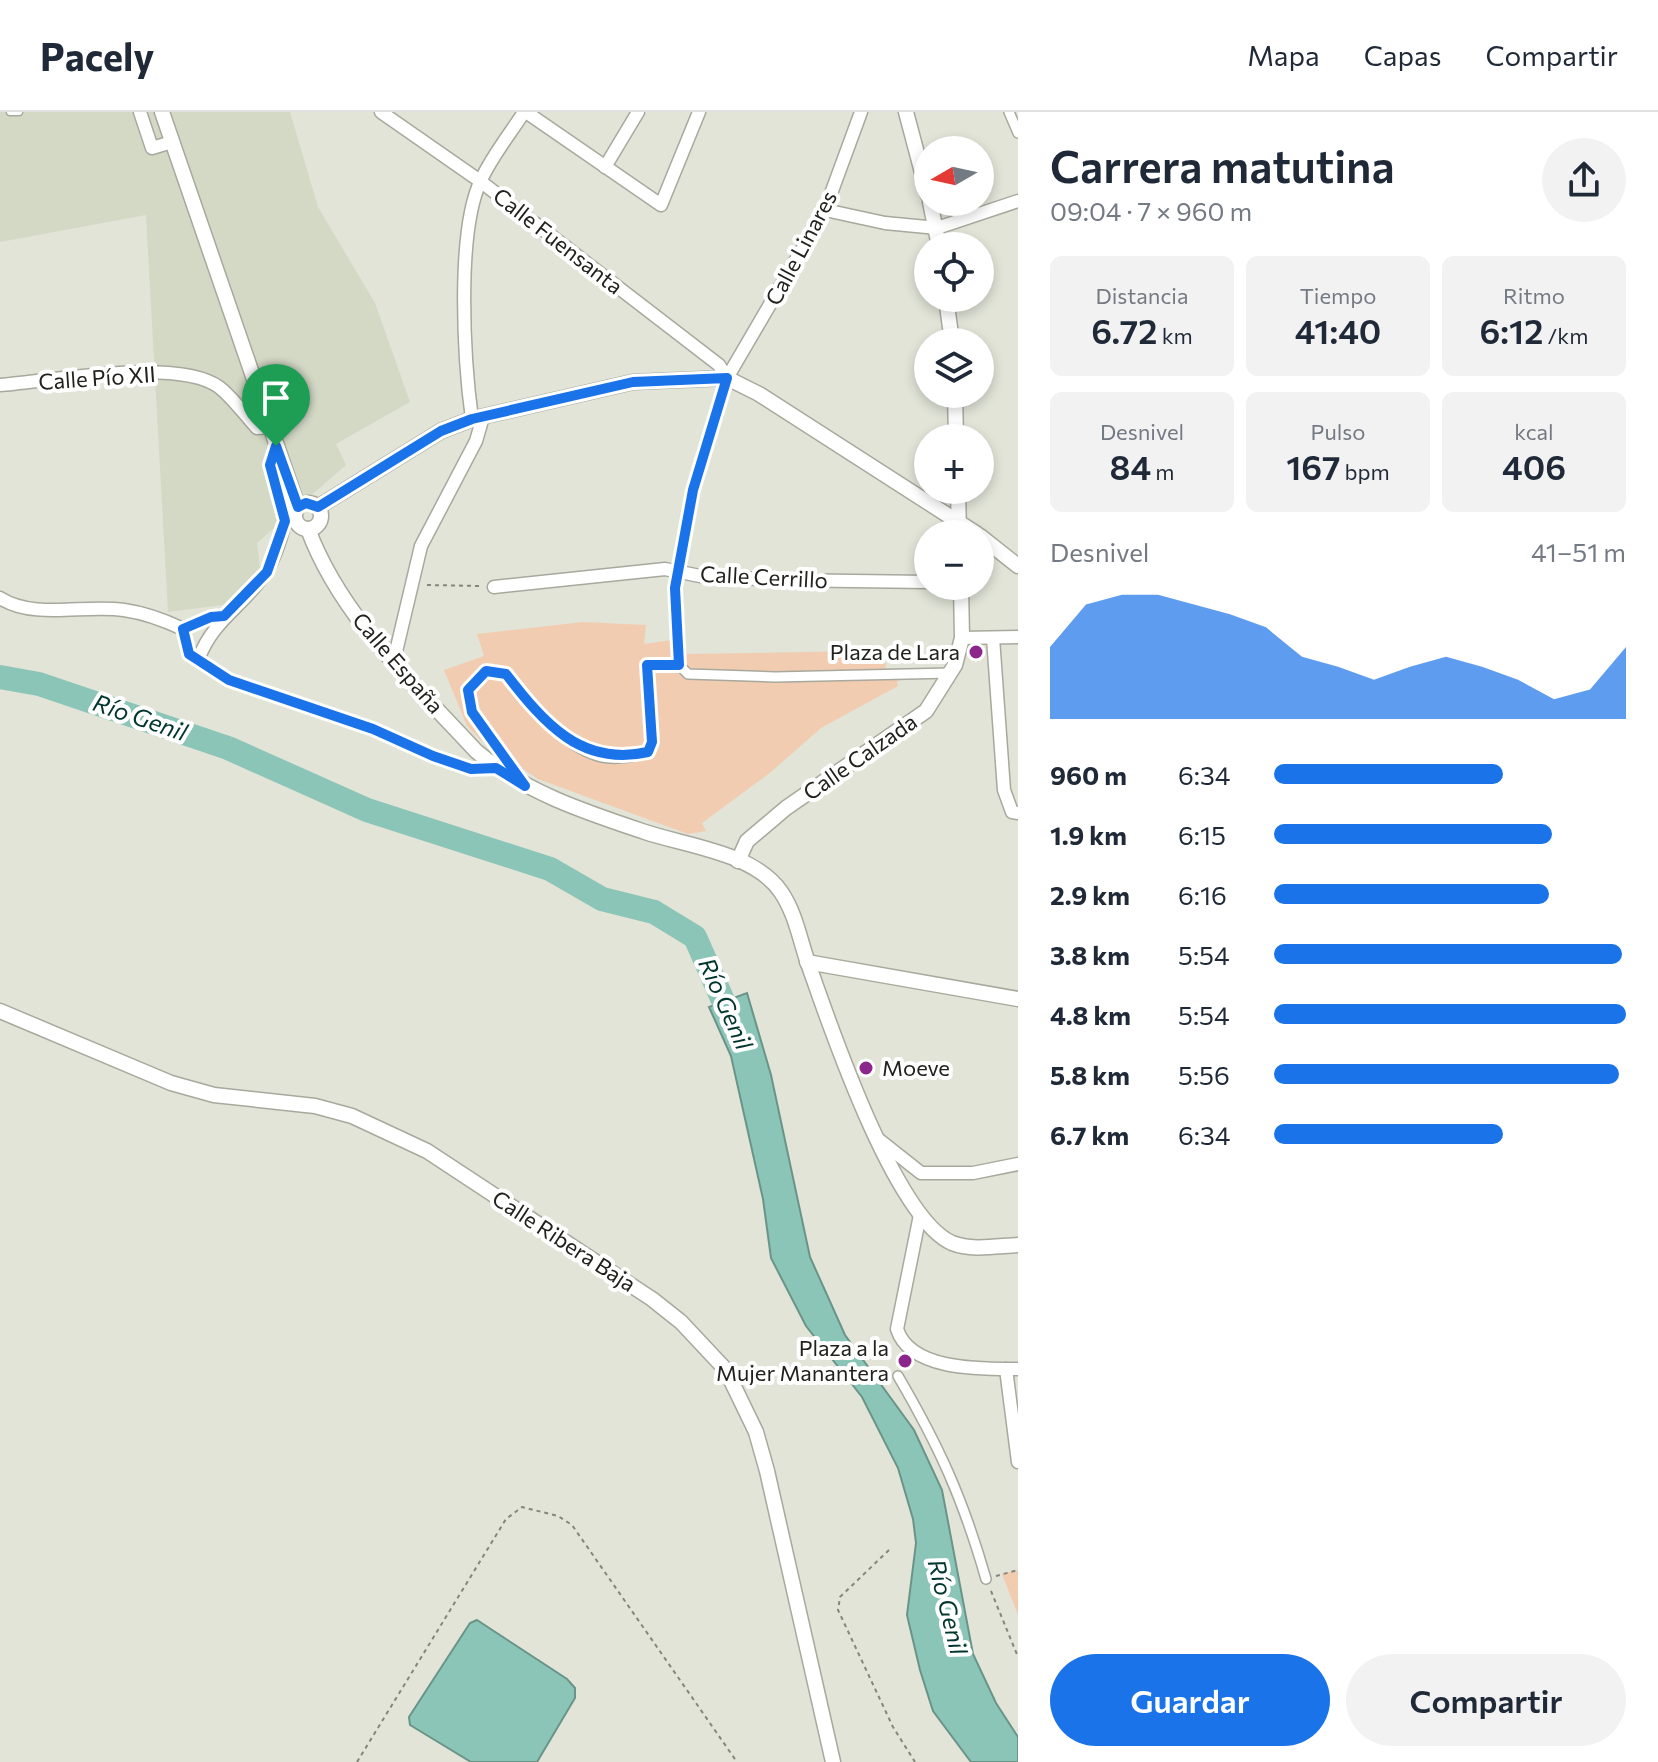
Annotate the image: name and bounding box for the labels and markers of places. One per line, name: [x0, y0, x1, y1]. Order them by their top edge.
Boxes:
pin: [242, 364, 310, 446]
place label: Plaza de Lara: [830, 638, 960, 665]
marker: Plaza de Lara: [967, 643, 985, 661]
place label: Moeve: [882, 1054, 950, 1081]
marker: Moeve: [857, 1059, 875, 1077]
place label: Plaza a la Mujer Manantera: [716, 1334, 889, 1386]
marker: Plaza a la Mujer Manantera: [896, 1352, 914, 1370]

